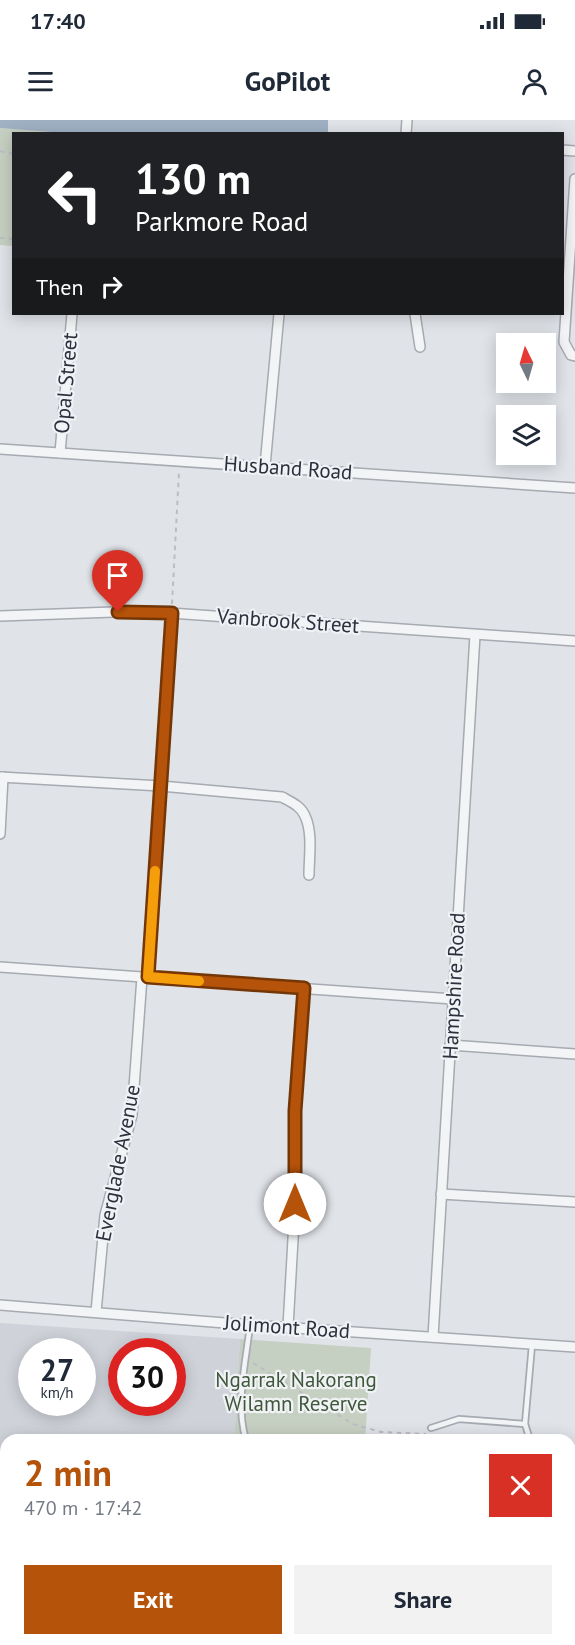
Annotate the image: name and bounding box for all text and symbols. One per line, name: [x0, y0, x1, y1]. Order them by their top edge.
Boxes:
text: 17:40: [30, 7, 86, 35]
text: GoPilot: [245, 64, 330, 98]
icon: menu: [24, 65, 57, 98]
icon: person: [518, 65, 551, 98]
text: 130 m: [135, 151, 251, 206]
icon: left: [36, 156, 114, 234]
text: Parkmore Road: [135, 204, 308, 238]
icon: right: [95, 270, 128, 303]
text: Then: [36, 273, 83, 301]
street label: Opal Street: [48, 331, 83, 435]
north arrow: [496, 333, 556, 393]
map controls: [496, 333, 556, 465]
button: layers: [496, 405, 556, 465]
street label: Husband Road: [223, 450, 353, 485]
pin: [92, 550, 143, 612]
icon: arrive: [101, 559, 134, 592]
street label: Vanbrook Street: [215, 602, 360, 639]
street label: Hampshire Road: [436, 912, 471, 1060]
street label: Everglade Avenue: [89, 1082, 146, 1244]
position arrow: [263, 1172, 327, 1236]
street label: Jolimont Road: [222, 1309, 351, 1344]
speed limit sign: 30: [108, 1338, 186, 1416]
text: 27: [40, 1350, 74, 1389]
park label: Ngarrak Nakorang Wilamn Reserve: [215, 1366, 377, 1417]
text: km/h: [41, 1383, 73, 1402]
text: 2 min: [24, 1449, 112, 1496]
button: close: [489, 1454, 552, 1517]
text: 470 m · 17:42: [24, 1495, 142, 1521]
button: Exit: [24, 1565, 282, 1634]
button: Share: [294, 1565, 552, 1634]

